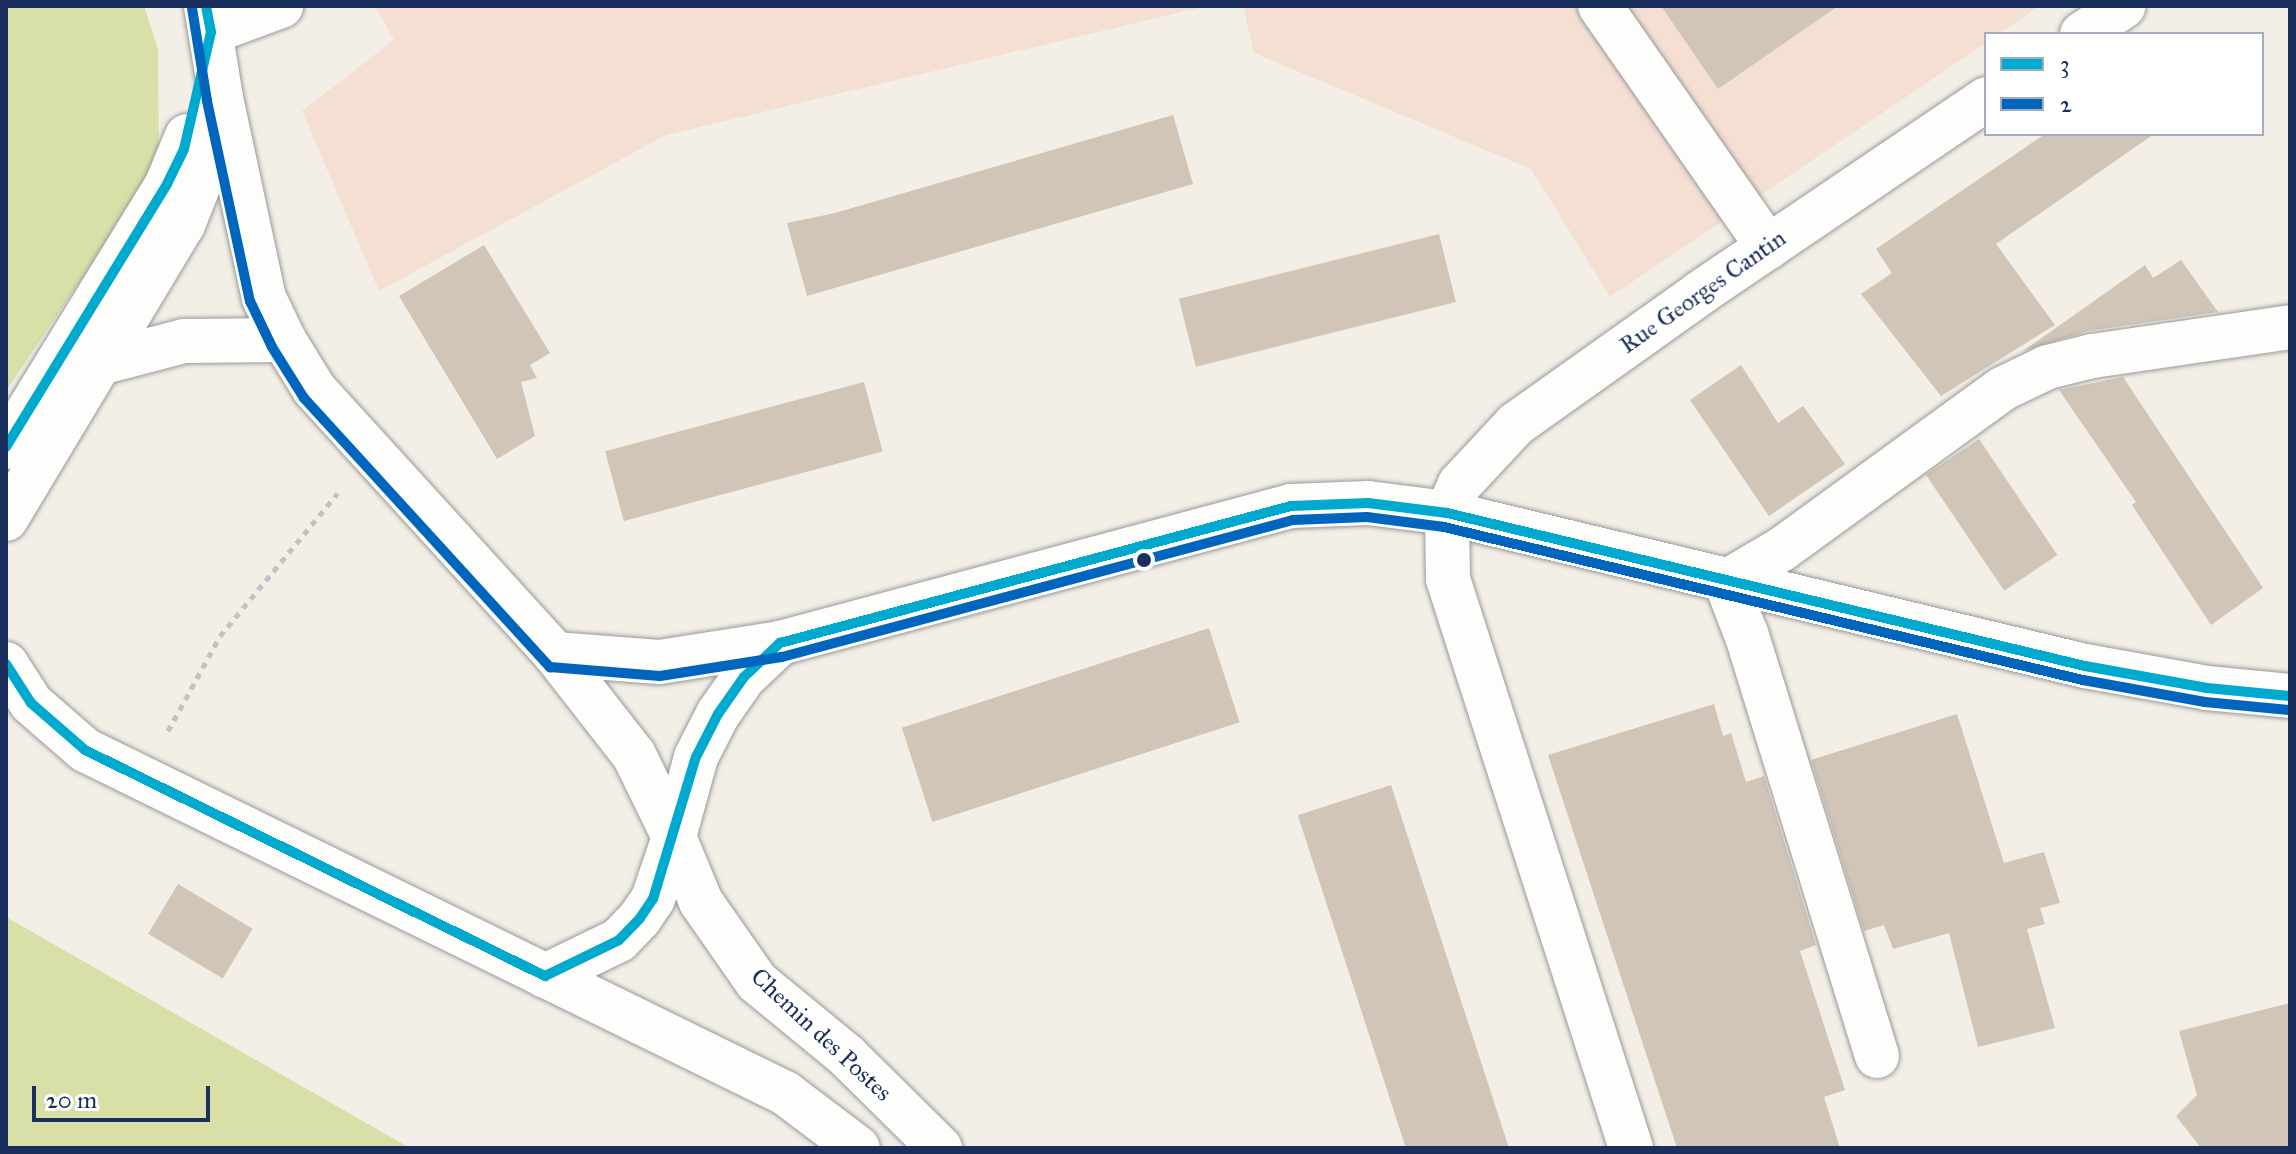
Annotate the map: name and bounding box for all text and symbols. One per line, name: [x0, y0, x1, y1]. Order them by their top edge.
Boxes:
legend: [1984, 32, 2264, 136]
text: 3: [2060, 49, 2070, 79]
text: 2: [2060, 89, 2072, 119]
street label: Rue Georges Cantin: [1614, 224, 1792, 360]
unlabelled marker: [1136, 552, 1152, 568]
street label: Chemin des Postes: [745, 962, 897, 1108]
scale bar: [36, 1070, 214, 1120]
text: 20 m: [46, 1085, 97, 1115]

